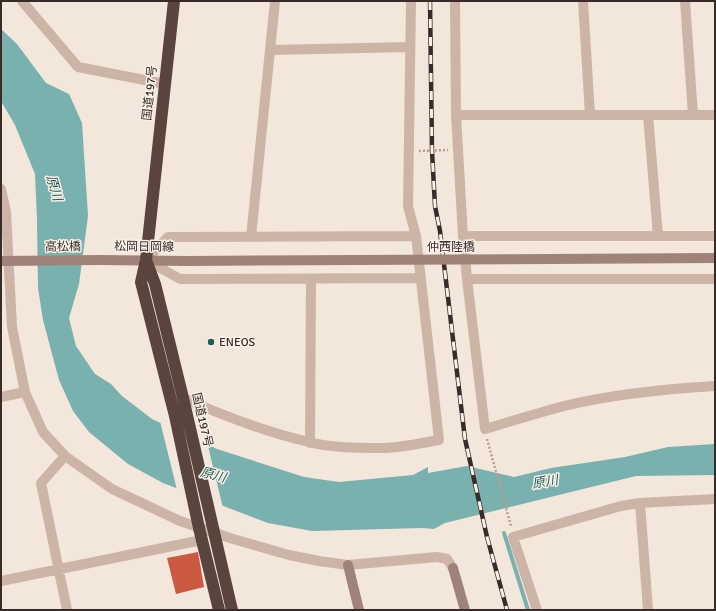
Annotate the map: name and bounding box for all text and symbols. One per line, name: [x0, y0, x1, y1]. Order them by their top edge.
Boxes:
street label: 国道197号: [140, 65, 160, 121]
water label: 原川: [43, 173, 66, 205]
street label: 高松橋: [45, 239, 81, 255]
street label: 松岡日岡線: [114, 239, 174, 255]
street label: 仲西陸橋: [427, 240, 475, 255]
place label: ENEOS: [219, 335, 256, 350]
marker: ENEOS: [206, 337, 216, 347]
street label: 国道197号: [188, 391, 216, 449]
water label: 原川: [198, 464, 229, 486]
water label: 原川: [531, 472, 561, 492]

